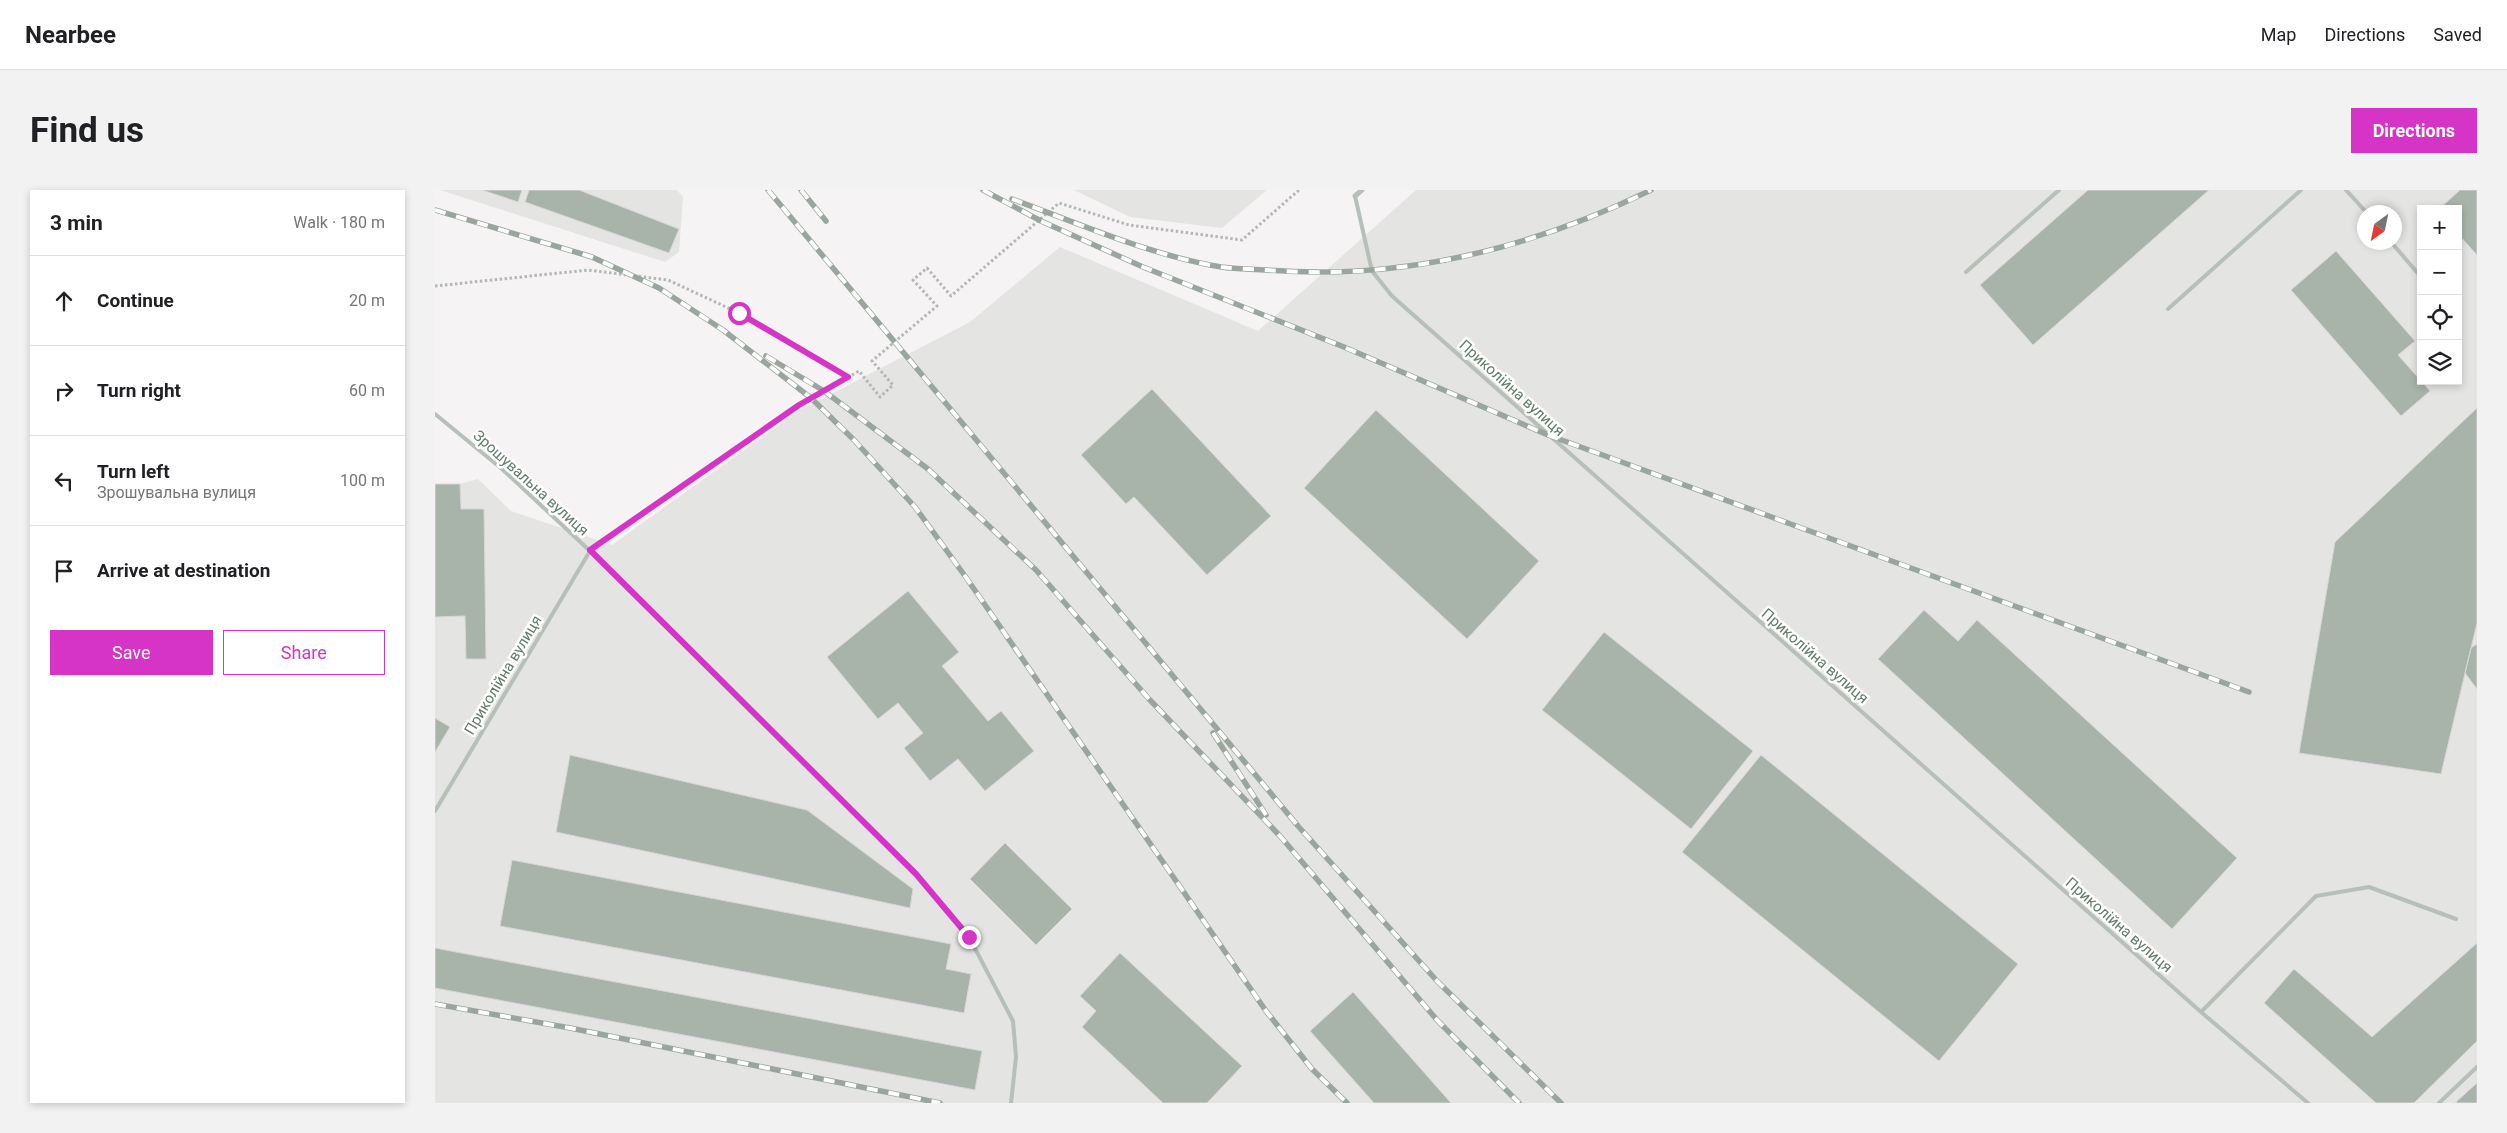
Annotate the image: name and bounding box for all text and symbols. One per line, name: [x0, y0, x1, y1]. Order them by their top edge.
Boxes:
text: Nearbee: [25, 21, 116, 49]
text: Map: [2261, 24, 2296, 45]
text: Directions: [2324, 24, 2405, 45]
text: Saved: [2433, 24, 2482, 45]
button: Directions: [2351, 108, 2477, 153]
text: Find us: [30, 110, 144, 151]
north arrow: [2357, 205, 2402, 250]
map controls: [2417, 205, 2462, 385]
button: +: [2417, 205, 2462, 250]
text: 3 min: [50, 211, 103, 235]
text: Walk · 180 m: [293, 213, 385, 232]
button: −: [2417, 250, 2462, 295]
icon: ahead: [50, 287, 78, 315]
text: Continue: [97, 289, 174, 312]
text: 20 m: [349, 291, 385, 310]
button: locate: [2417, 295, 2462, 340]
route start: [728, 302, 751, 325]
street label: Приколійна вулиця: [1456, 336, 1568, 440]
button: layers: [2417, 340, 2462, 385]
icon: right: [50, 377, 78, 405]
text: Turn right: [97, 379, 181, 402]
text: 60 m: [349, 381, 385, 400]
street label: Зрошувальна вулиця: [470, 426, 592, 540]
text: Turn left: [97, 460, 170, 483]
icon: left: [50, 467, 78, 495]
text: 100 m: [340, 471, 385, 490]
text: Зрошувальна вулиця: [97, 483, 256, 502]
icon: arrive: [50, 557, 78, 585]
text: Arrive at destination: [97, 559, 270, 582]
street label: Приколійна вулиця: [1758, 605, 1872, 707]
street label: Приколійна вулиця: [460, 612, 546, 738]
button: Save: [50, 630, 213, 675]
button: Share: [223, 630, 385, 675]
street label: Приколійна вулиця: [2062, 874, 2176, 976]
route end: [958, 926, 981, 949]

